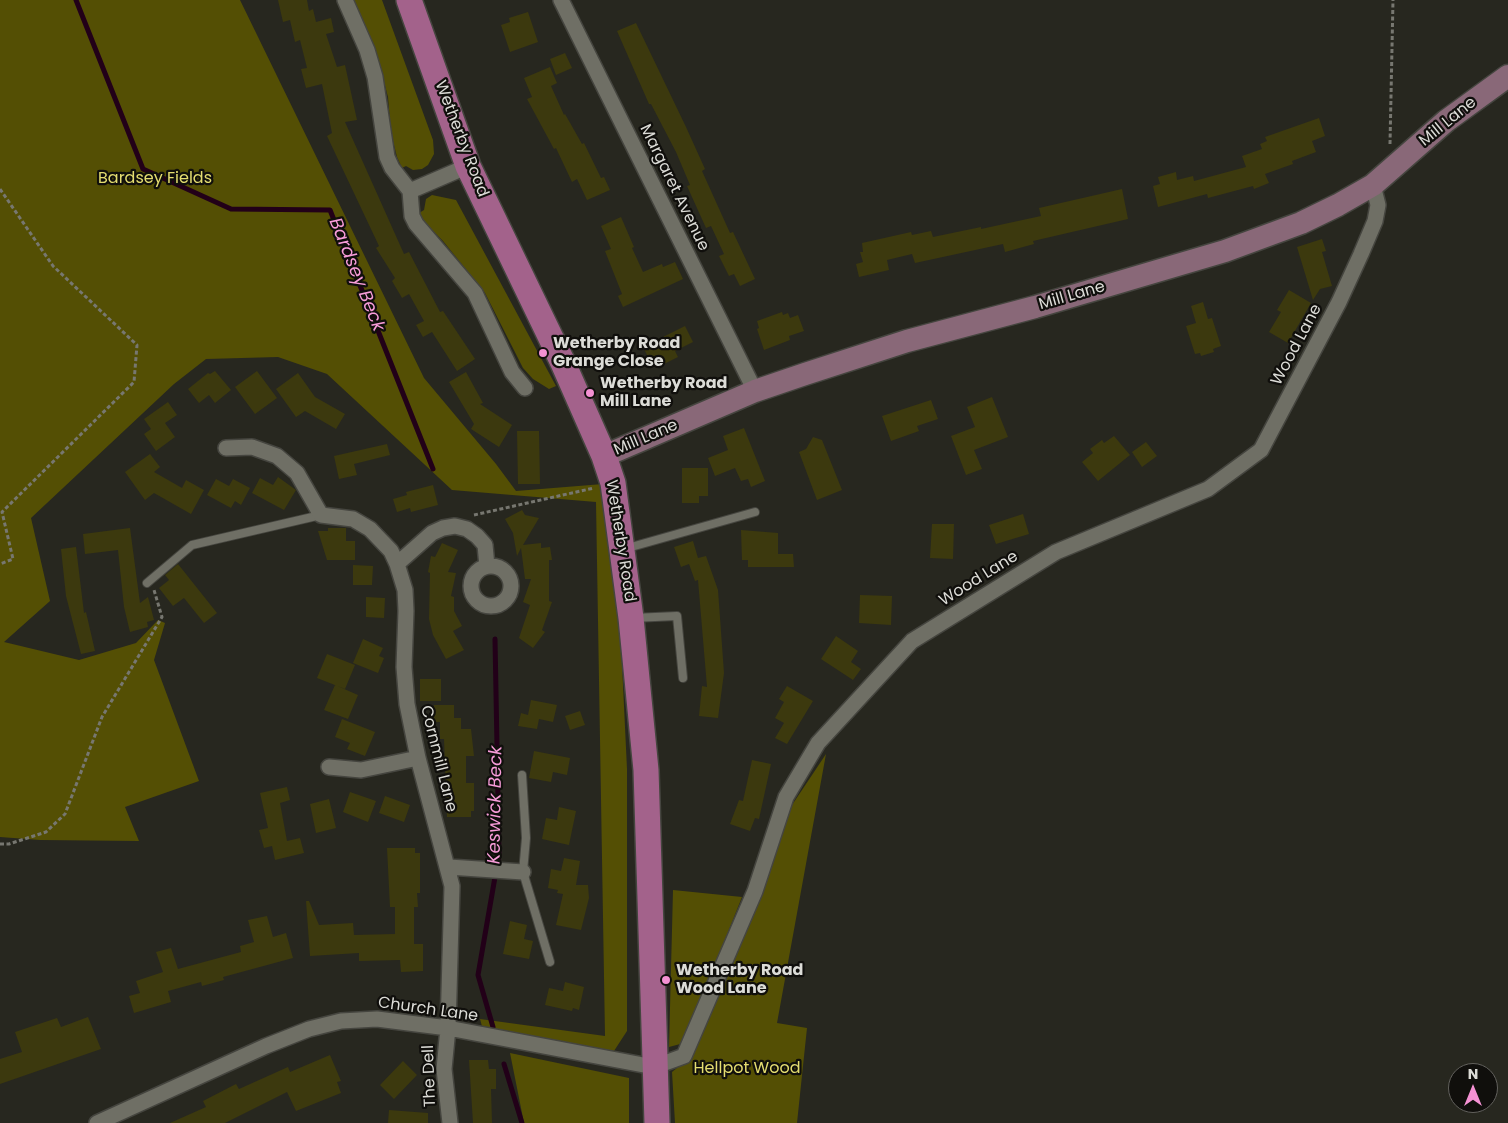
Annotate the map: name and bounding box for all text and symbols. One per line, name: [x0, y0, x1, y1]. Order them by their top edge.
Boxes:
street label: Wetherby Road: [430, 78, 492, 200]
street label: Mill Lane: [1416, 93, 1480, 151]
street label: Margaret Avenue: [635, 122, 713, 254]
park label: Bardsey Fields: [98, 169, 212, 189]
water label: Bardsey Beck: [323, 215, 389, 335]
street label: Mill Lane: [1037, 277, 1107, 315]
street label: Wood Lane: [1268, 301, 1326, 389]
place label: Wetherby Road Grange Close: [553, 334, 680, 372]
marker: Wetherby Road Grange Close: [537, 347, 549, 359]
place label: Wetherby Road Mill Lane: [600, 374, 727, 412]
marker: Wetherby Road Mill Lane: [584, 387, 596, 399]
street label: Mill Lane: [611, 416, 681, 460]
street label: Wetherby Road: [601, 479, 639, 603]
street label: Wood Lane: [936, 547, 1022, 611]
street label: Cornmill Lane: [415, 704, 461, 814]
water label: Keswick Beck: [484, 746, 508, 864]
place label: Wetherby Road Wood Lane: [676, 961, 803, 999]
marker: Wetherby Road Wood Lane: [660, 974, 672, 986]
street label: Church Lane: [377, 993, 479, 1027]
street label: The Dell: [419, 1045, 441, 1107]
park label: Hellpot Wood: [694, 1059, 800, 1079]
north arrow: [1448, 1063, 1498, 1113]
text: N: [1468, 1064, 1478, 1084]

